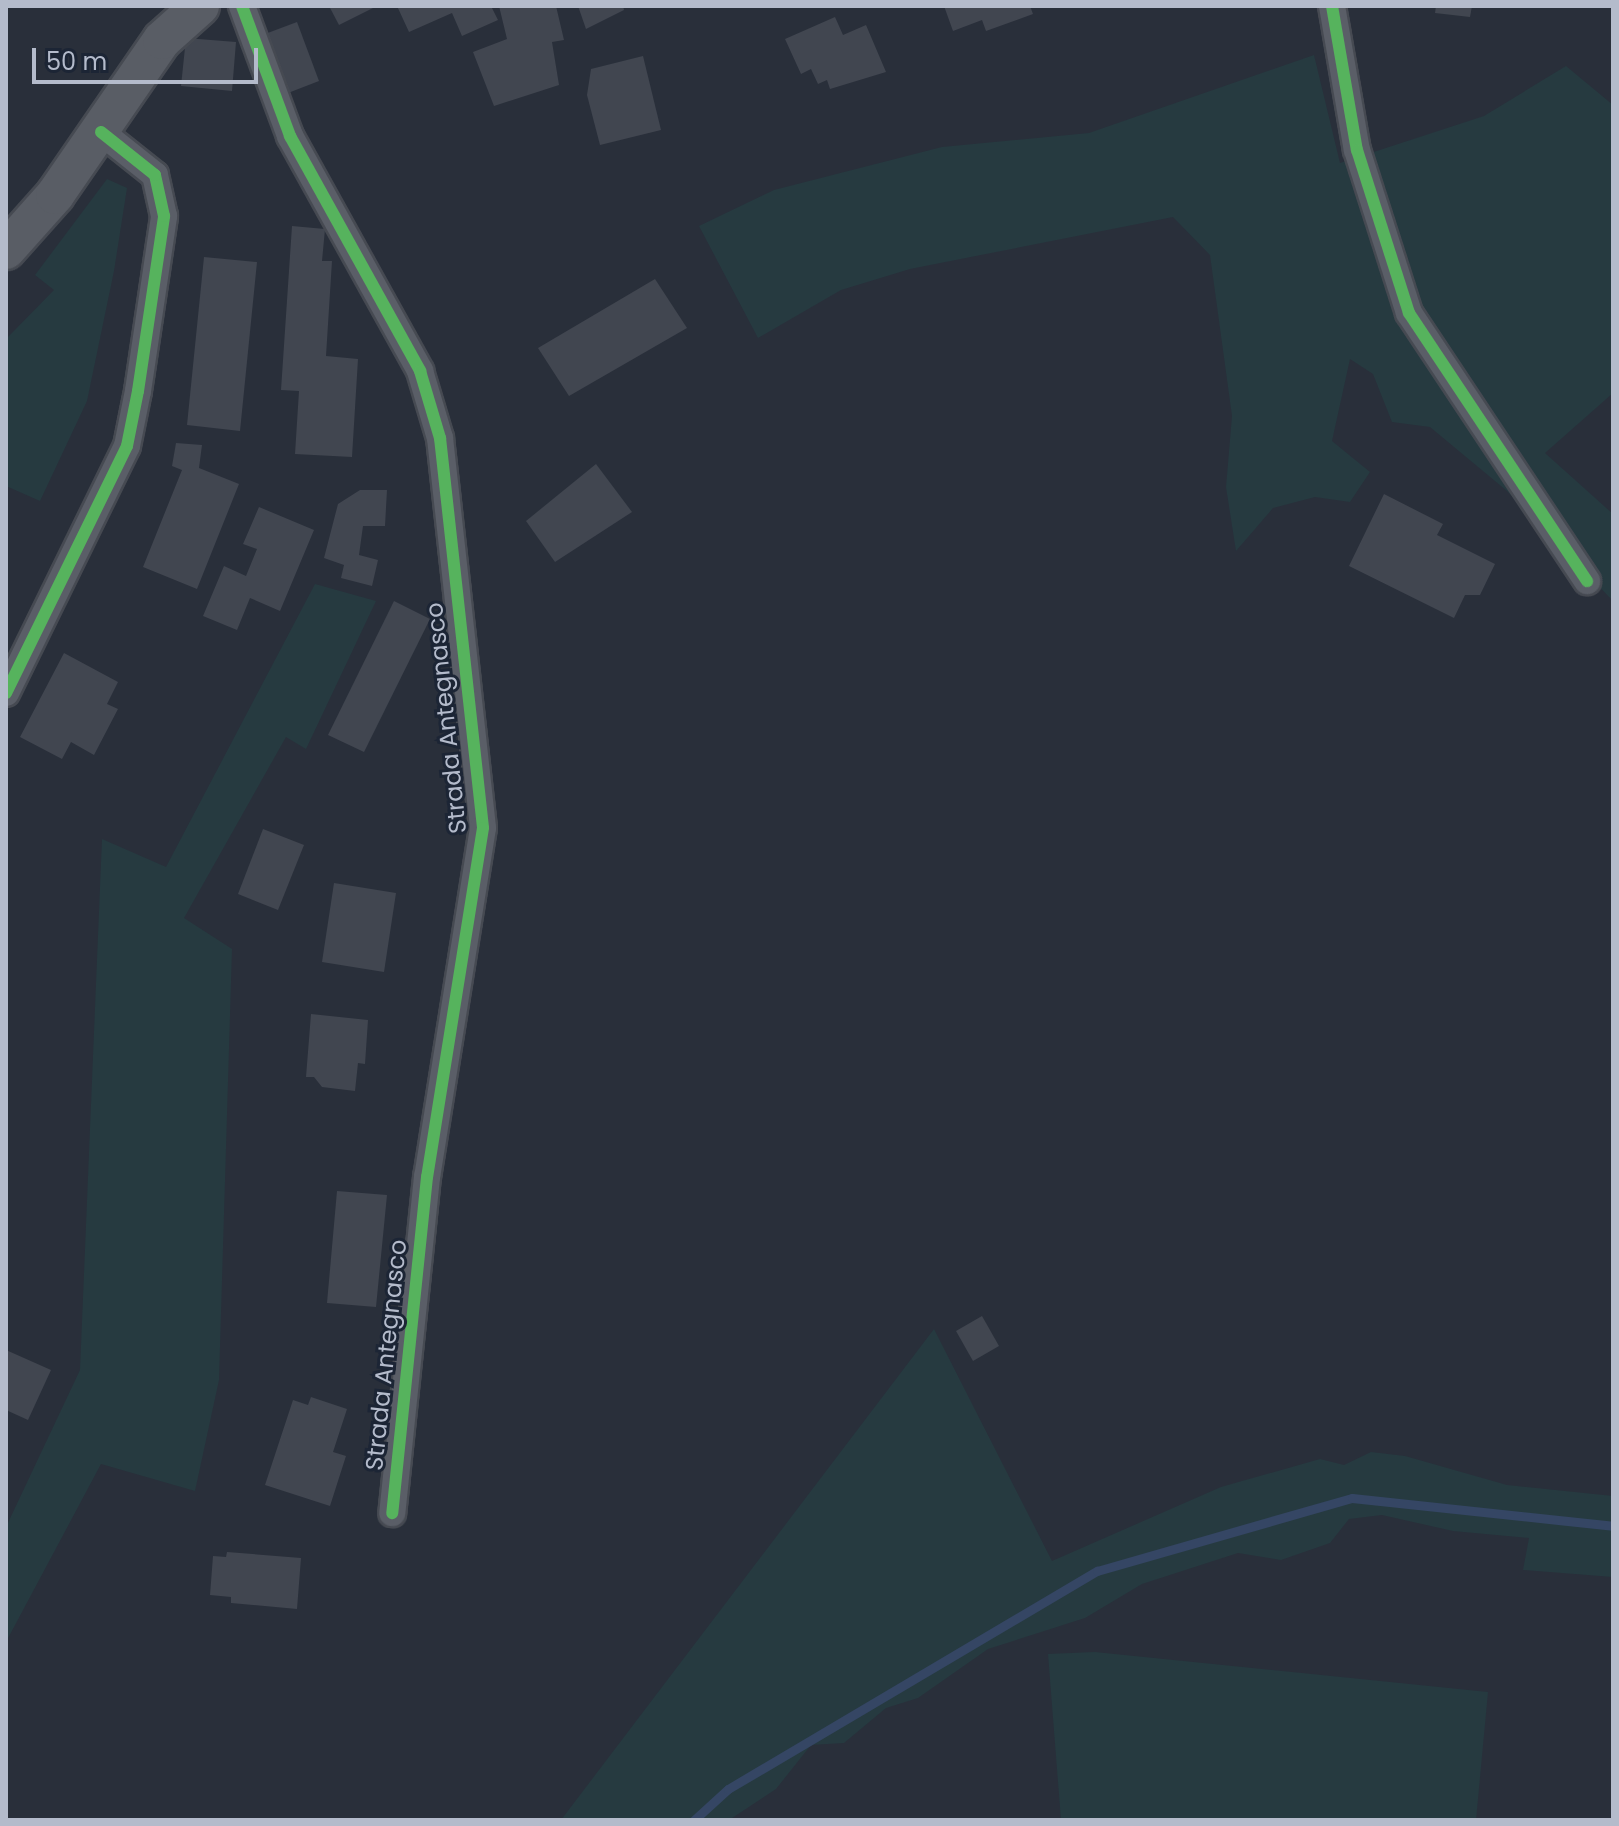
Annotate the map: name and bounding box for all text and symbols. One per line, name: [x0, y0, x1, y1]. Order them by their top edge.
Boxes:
scale bar: [36, 32, 262, 82]
text: 50 m: [46, 45, 107, 78]
street label: Strada Antegnasco: [420, 601, 472, 835]
street label: Strada Antegnasco: [360, 1238, 412, 1472]

